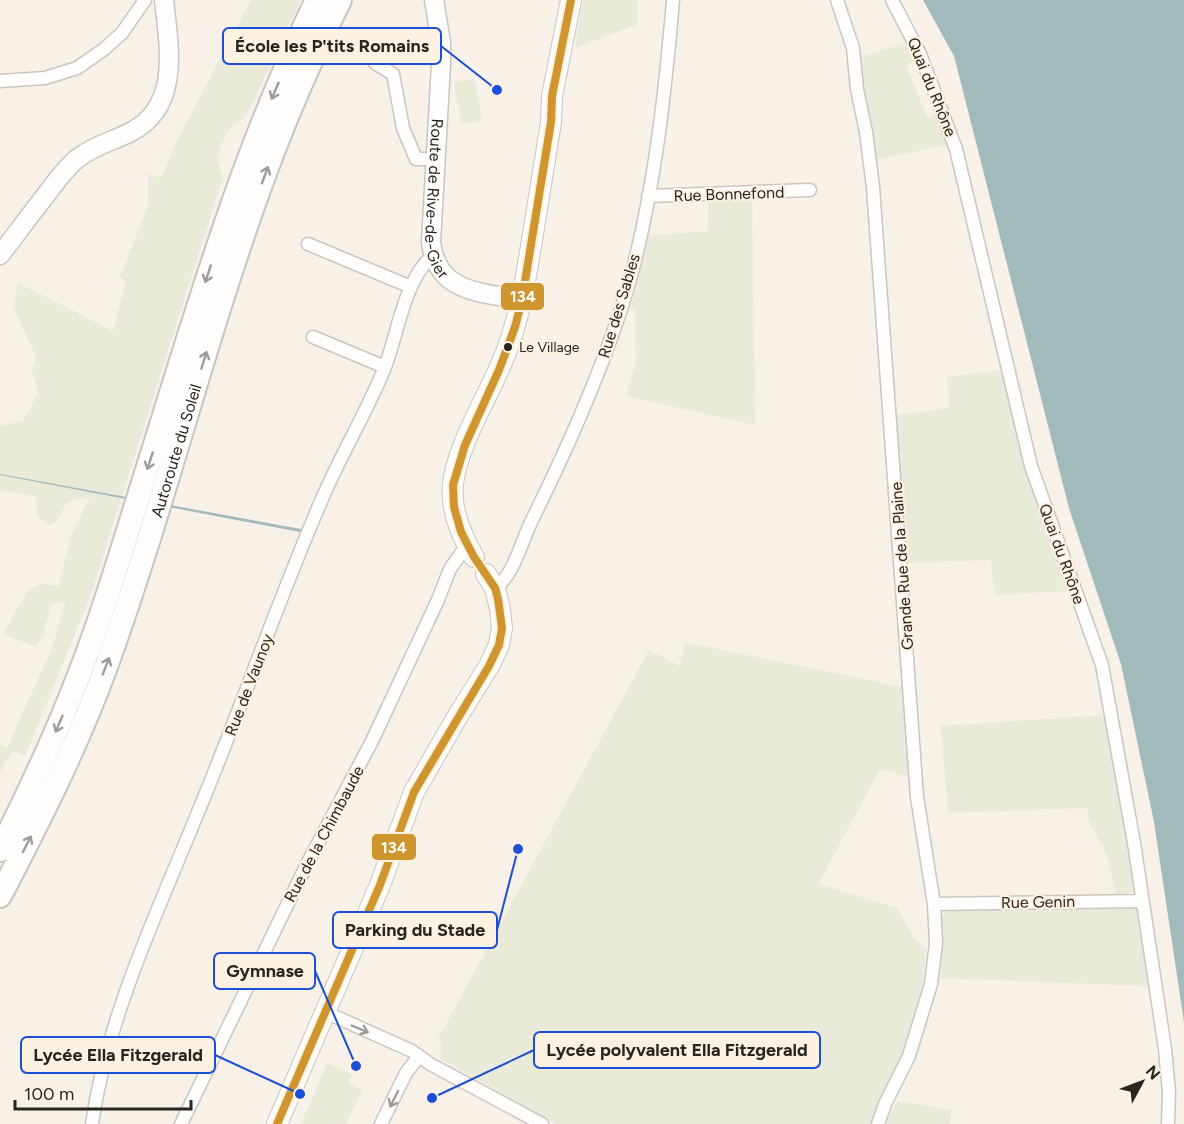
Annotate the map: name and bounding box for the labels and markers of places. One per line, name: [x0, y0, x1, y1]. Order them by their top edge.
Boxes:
callout: École les P'tits Romains: [223, 28, 441, 64]
place label: Le Village: [519, 339, 580, 356]
marker: Le Village: [502, 341, 514, 353]
callout: Parking du Stade: [333, 912, 497, 948]
callout: Gymnase: [214, 953, 315, 989]
callout: Lycée polyvalent Ella Fitzgerald: [534, 1032, 820, 1068]
callout: Lycée Ella Fitzgerald: [21, 1037, 215, 1073]

